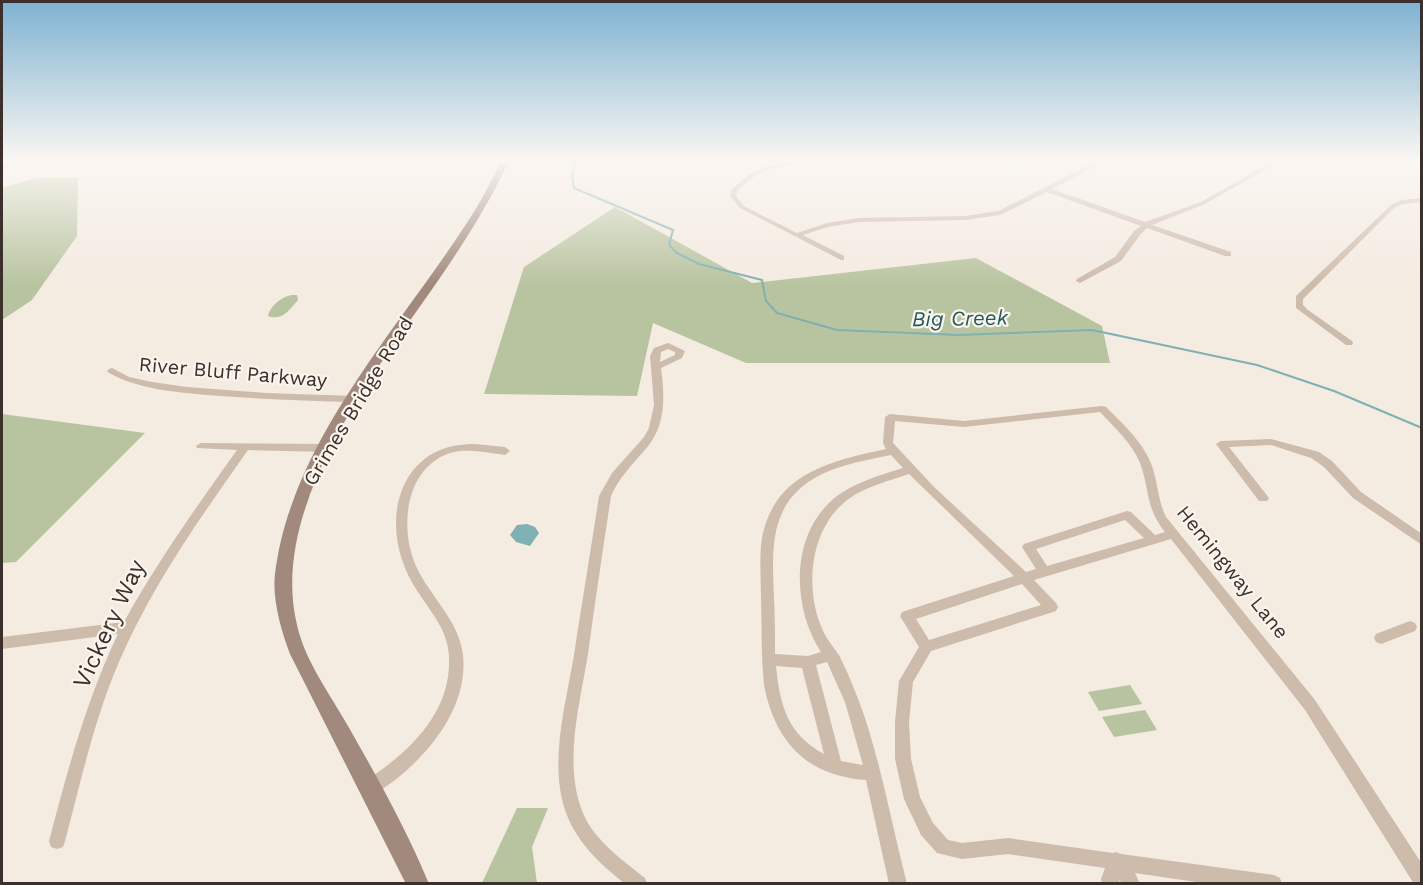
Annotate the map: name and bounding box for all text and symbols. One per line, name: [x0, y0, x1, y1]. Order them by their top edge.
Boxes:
water label: Big Creek: [912, 305, 1009, 331]
street label: Grimes Bridge Road: [298, 312, 418, 490]
street label: River Bluff Parkway: [138, 352, 329, 392]
street label: Hemingway Lane: [1172, 501, 1294, 643]
street label: Vickery Way: [67, 555, 151, 693]

